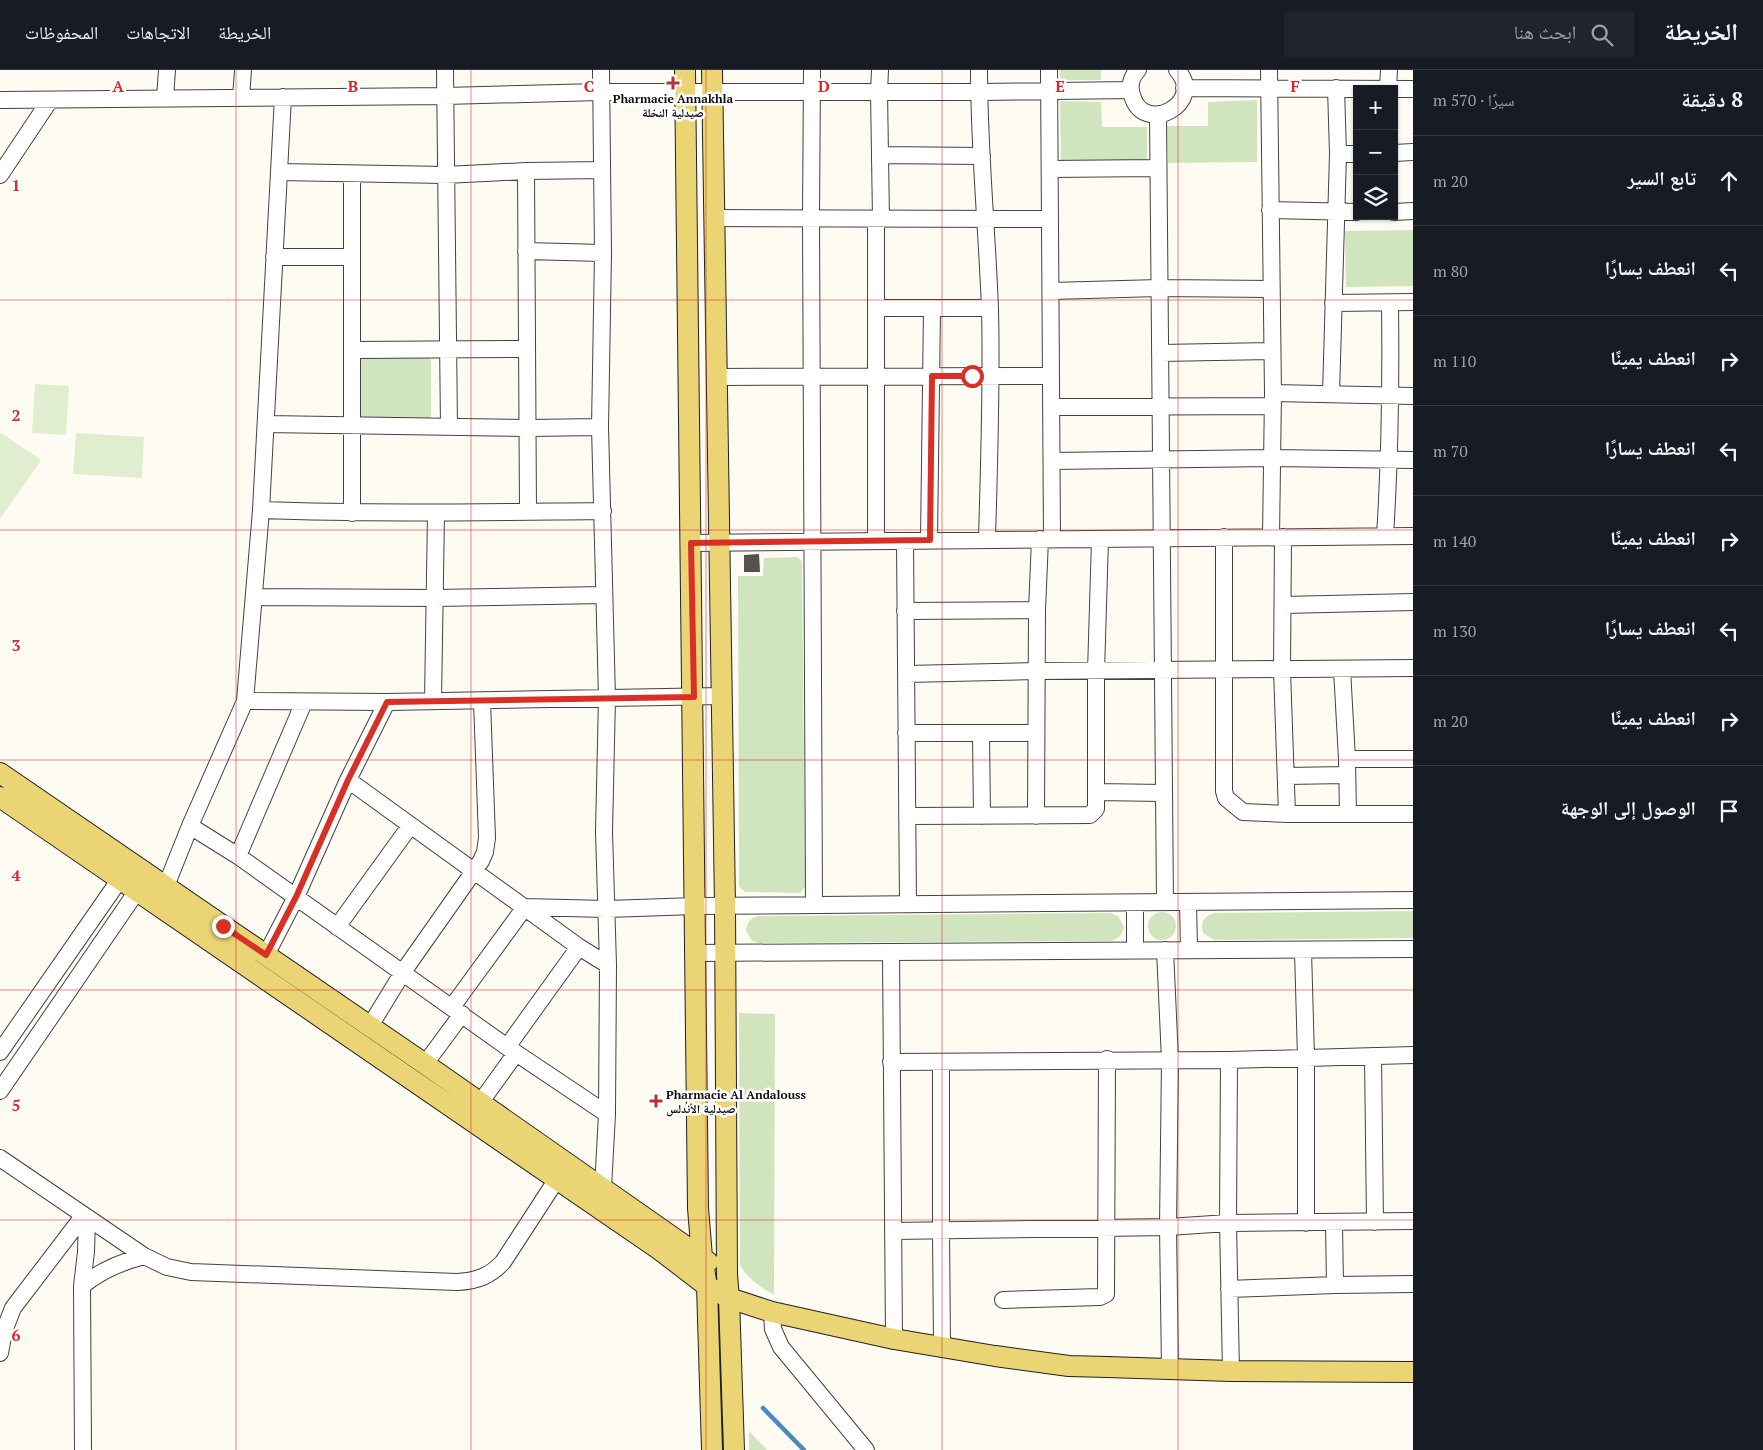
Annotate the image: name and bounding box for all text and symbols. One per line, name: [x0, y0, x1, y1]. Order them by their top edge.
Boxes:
search box: [1284, 12, 1634, 57]
text: الخريطة: [1664, 15, 1738, 47]
text: ابحث هنا: [1514, 19, 1576, 44]
text: المحفوظات: [25, 20, 98, 44]
text: الاتجاهات: [126, 20, 190, 44]
text: الخريطة: [218, 20, 271, 44]
icon: search: [1588, 21, 1616, 49]
text: A: [112, 75, 124, 97]
text: B: [348, 75, 358, 97]
text: C: [584, 75, 594, 97]
text: D: [818, 75, 830, 97]
text: E: [1055, 75, 1065, 97]
text: F: [1290, 75, 1300, 97]
marker: Pharmacie Annakhla صيدلية النخلة: [667, 77, 679, 89]
map controls: [1353, 85, 1398, 220]
button: +: [1353, 85, 1398, 130]
text: 8 دقيقة: [1681, 85, 1743, 113]
text: سيرًا · 570 m: [1433, 89, 1514, 111]
place label: Pharmacie Annakhla صيدلية النخلة: [613, 91, 734, 120]
button: −: [1353, 130, 1398, 175]
text: تابع السير: [1627, 165, 1696, 190]
icon: ahead: [1715, 167, 1743, 195]
text: 20 m: [1433, 170, 1468, 192]
text: 1: [11, 174, 21, 196]
button: layers: [1353, 175, 1398, 220]
text: انعطف يسارًا: [1605, 255, 1696, 280]
icon: left: [1715, 257, 1743, 285]
text: 80 m: [1433, 260, 1468, 282]
text: انعطف يمينًا: [1610, 345, 1696, 370]
icon: right: [1715, 347, 1743, 375]
text: 110 m: [1433, 350, 1476, 372]
route start: [961, 365, 984, 388]
text: 2: [11, 404, 21, 426]
text: انعطف يسارًا: [1605, 435, 1696, 460]
icon: left: [1715, 437, 1743, 465]
text: 70 m: [1433, 440, 1468, 462]
text: انعطف يمينًا: [1610, 525, 1696, 550]
icon: right: [1715, 527, 1743, 555]
text: 140 m: [1433, 530, 1476, 552]
text: انعطف يسارًا: [1605, 615, 1696, 640]
icon: left: [1715, 617, 1743, 645]
text: 130 m: [1433, 620, 1476, 642]
text: 3: [11, 634, 21, 656]
text: انعطف يمينًا: [1610, 705, 1696, 730]
icon: right: [1715, 707, 1743, 735]
text: 20 m: [1433, 710, 1468, 732]
text: الوصول إلى الوجهة: [1561, 795, 1696, 820]
icon: arrive: [1715, 797, 1743, 825]
text: 4: [11, 864, 21, 886]
route end: [212, 915, 235, 938]
place label: Pharmacie Al Andalouss صيدلية الأندلس: [666, 1087, 807, 1117]
text: 5: [11, 1094, 21, 1116]
marker: Pharmacie Al Andalouss صيدلية الأندلس: [650, 1095, 662, 1107]
text: 6: [11, 1324, 21, 1346]

